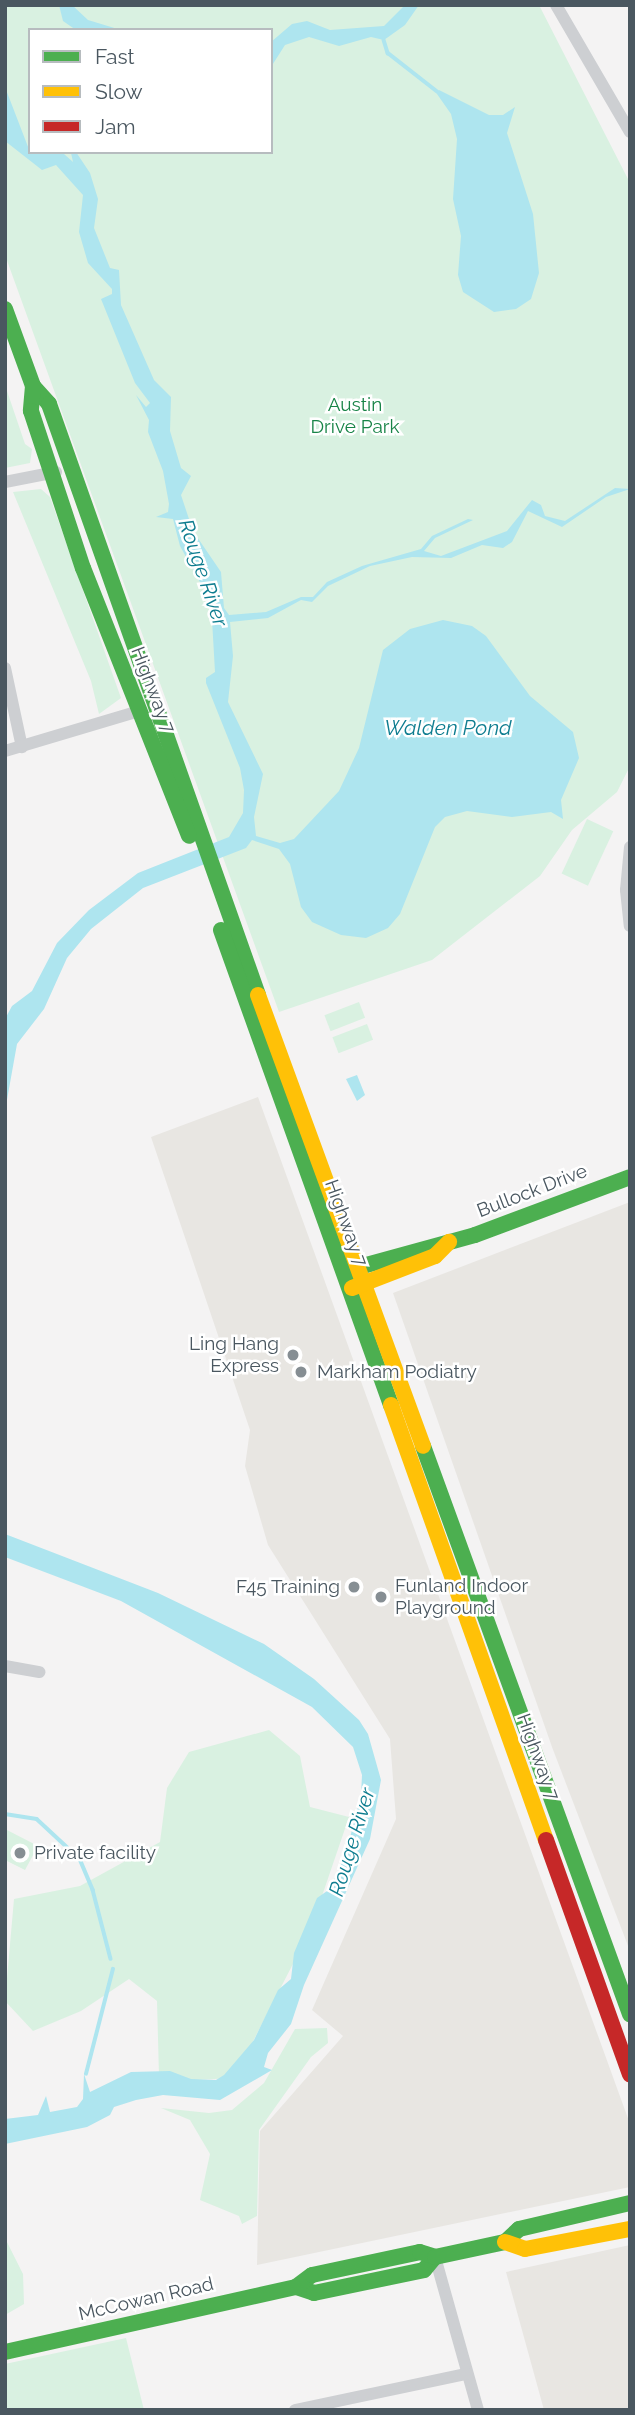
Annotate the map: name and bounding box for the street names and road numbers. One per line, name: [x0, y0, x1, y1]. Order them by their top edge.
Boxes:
street label: Highway 7: [126, 643, 180, 737]
street label: Bullock Drive: [474, 1160, 590, 1222]
street label: Highway 7: [320, 1176, 372, 1270]
street label: Highway 7: [512, 1710, 564, 1804]
street label: McCowan Road: [76, 2272, 216, 2326]

